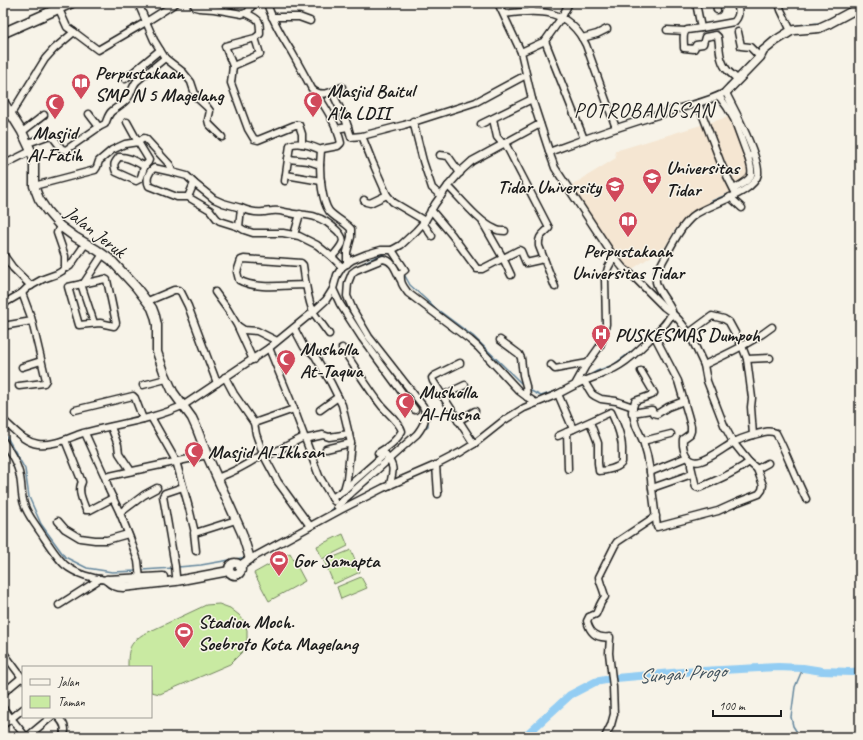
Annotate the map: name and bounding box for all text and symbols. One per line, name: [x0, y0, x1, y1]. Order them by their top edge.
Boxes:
place label: Perpustakaan SMP N 5 Magelang: [95, 61, 225, 107]
library icon: Perpustakaan SMP N 5 Magelang: [70, 72, 92, 100]
place label: Masjid Baitul A'la LDII: [327, 79, 418, 125]
mosque icon: Masjid Baitul A'la LDII: [302, 90, 324, 118]
mosque icon: Masjid Al-Fatih: [44, 92, 66, 120]
district label: POTROBANGSAN: [574, 97, 717, 123]
place label: Masjid Al-Fatih: [28, 121, 84, 167]
place label: Universitas Tidar: [666, 156, 741, 202]
school or university icon: Universitas Tidar: [641, 167, 663, 195]
place label: Tidar University: [497, 175, 603, 199]
school or university icon: Tidar University: [604, 175, 626, 203]
street label: Jalan Jeruk: [59, 200, 132, 264]
library icon: Perpustakaan Universitas Tidar: [617, 210, 639, 238]
place label: Perpustakaan Universitas Tidar: [572, 239, 686, 285]
hospital icon: PUSKESMAS Dumpoh: [590, 323, 612, 351]
place label: PUSKESMAS Dumpoh: [615, 323, 761, 347]
place label: Musholla At-Taqwa: [300, 337, 364, 383]
mosque icon: Musholla At-Taqwa: [275, 348, 297, 376]
place label: Musholla Al-Husna: [419, 380, 481, 426]
mosque icon: Musholla Al-Husna: [394, 391, 416, 419]
mosque icon: Masjid Al-Ikhsan: [183, 440, 205, 468]
place label: Masjid Al-Ikhsan: [208, 440, 325, 464]
sports icon: Gor Samapta: [268, 549, 290, 577]
place label: Gor Samapta: [293, 549, 381, 573]
place label: Stadion Moch. Soebroto Kota Magelang: [198, 610, 360, 656]
sports icon: Stadion Moch. Soebroto Kota Magelang: [173, 621, 195, 649]
water label: Sungai Progo: [638, 658, 730, 689]
legend: [22, 666, 152, 718]
text: Jalan: [57, 674, 80, 690]
scale bar: [713, 692, 781, 718]
text: Taman: [58, 694, 85, 710]
text: 100 m: [719, 698, 746, 714]

